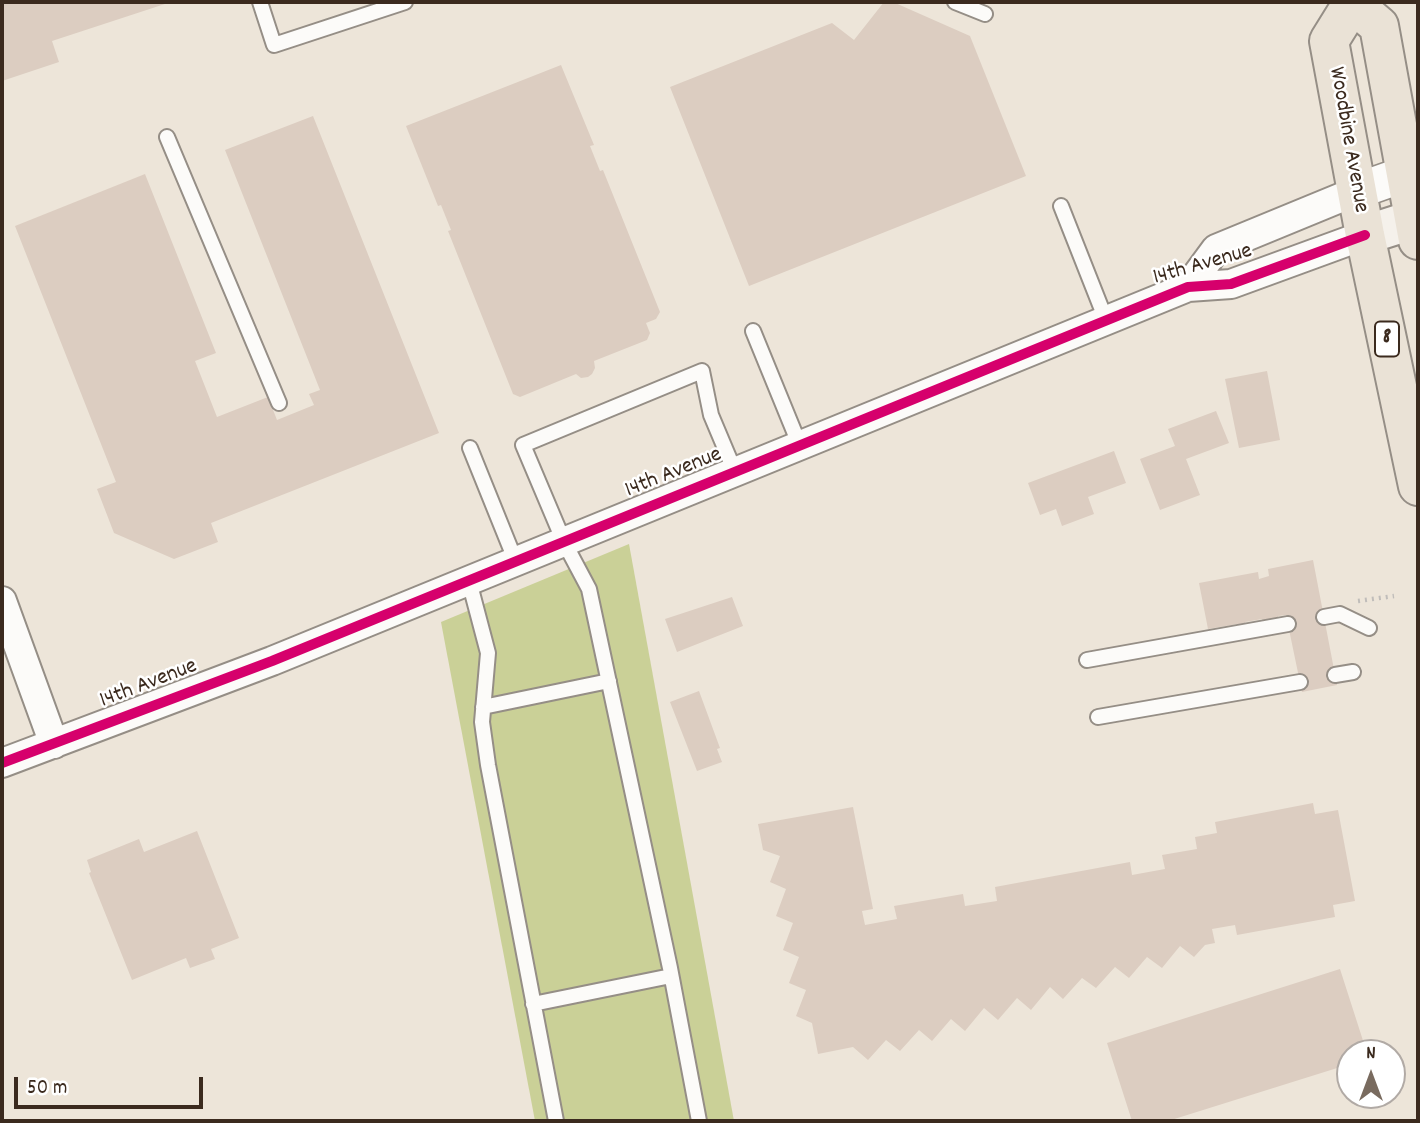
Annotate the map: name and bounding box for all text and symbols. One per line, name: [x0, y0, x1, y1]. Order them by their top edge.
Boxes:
street label: Woodbine Avenue: [1321, 65, 1373, 215]
street label: 14th Avenue: [1150, 239, 1256, 293]
road number: 8: [1375, 322, 1399, 356]
street label: 14th Avenue: [622, 442, 726, 506]
street label: 14th Avenue: [97, 654, 201, 716]
north arrow: [1336, 1039, 1406, 1109]
text: N: [1366, 1041, 1376, 1068]
scale bar: [18, 1064, 206, 1108]
text: 50 m: [27, 1074, 67, 1104]

